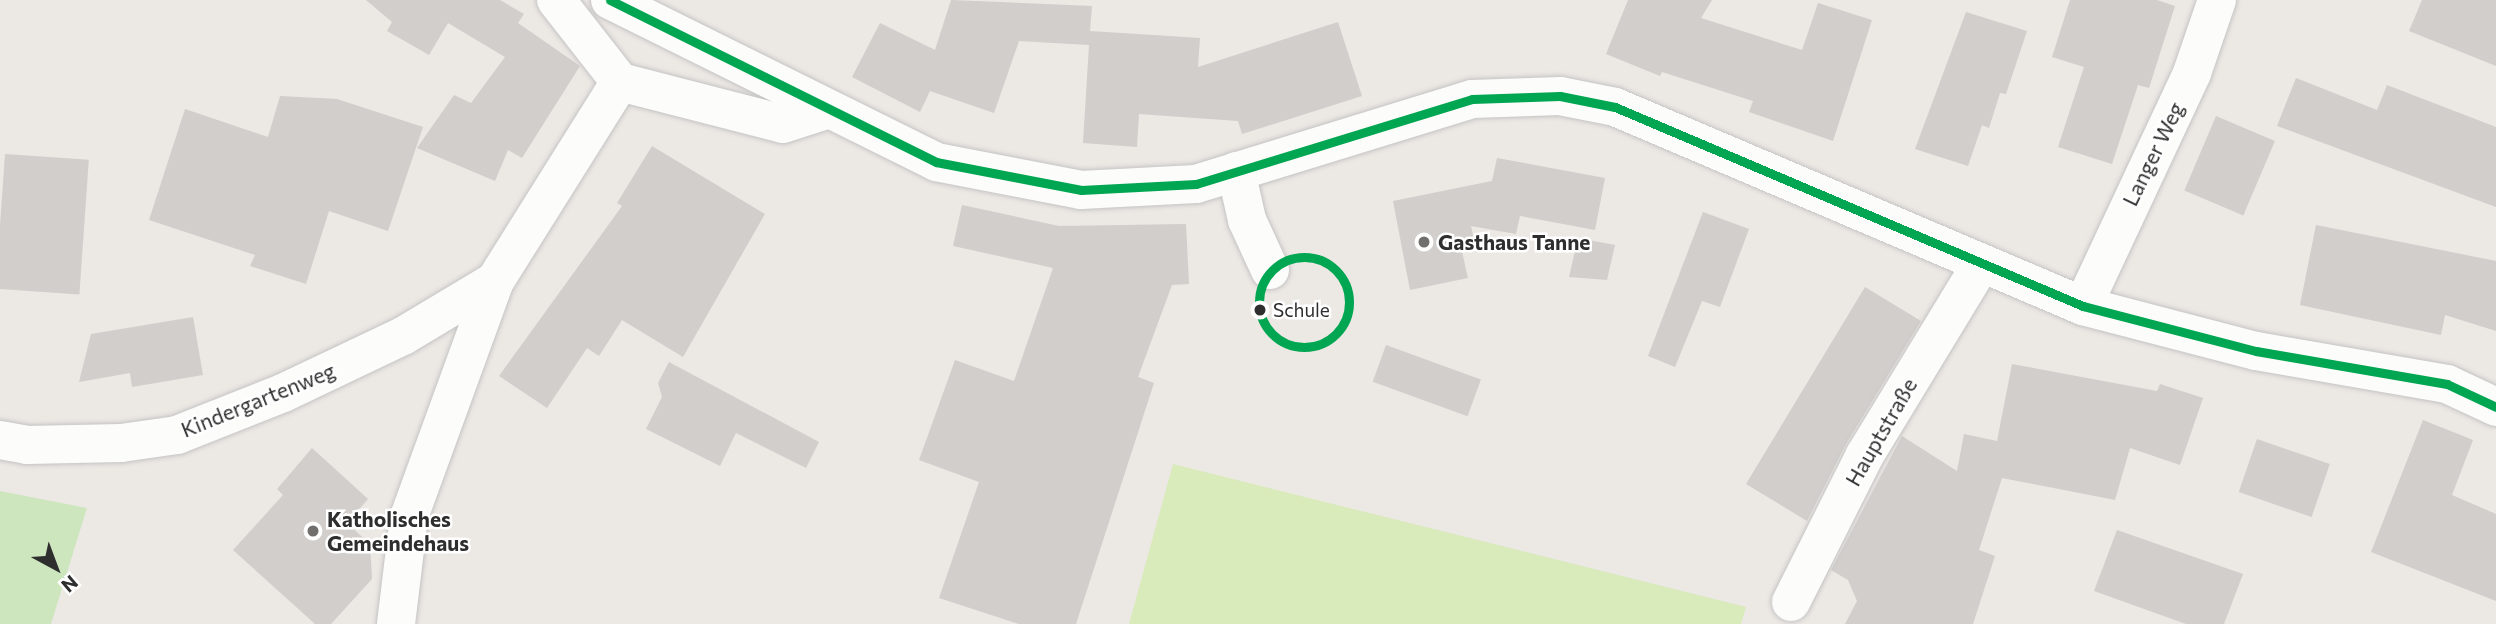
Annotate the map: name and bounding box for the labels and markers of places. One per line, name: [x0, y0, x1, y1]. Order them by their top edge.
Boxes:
place label: Gasthaus Tanne: [1438, 229, 1590, 255]
marker: Gasthaus Tanne: [1416, 234, 1432, 250]
place label: Schule: [1273, 299, 1330, 321]
marker: Schule: [1253, 303, 1267, 317]
place label: Katholisches Gemeindehaus: [327, 506, 469, 556]
marker: Katholisches Gemeindehaus: [305, 523, 321, 539]

